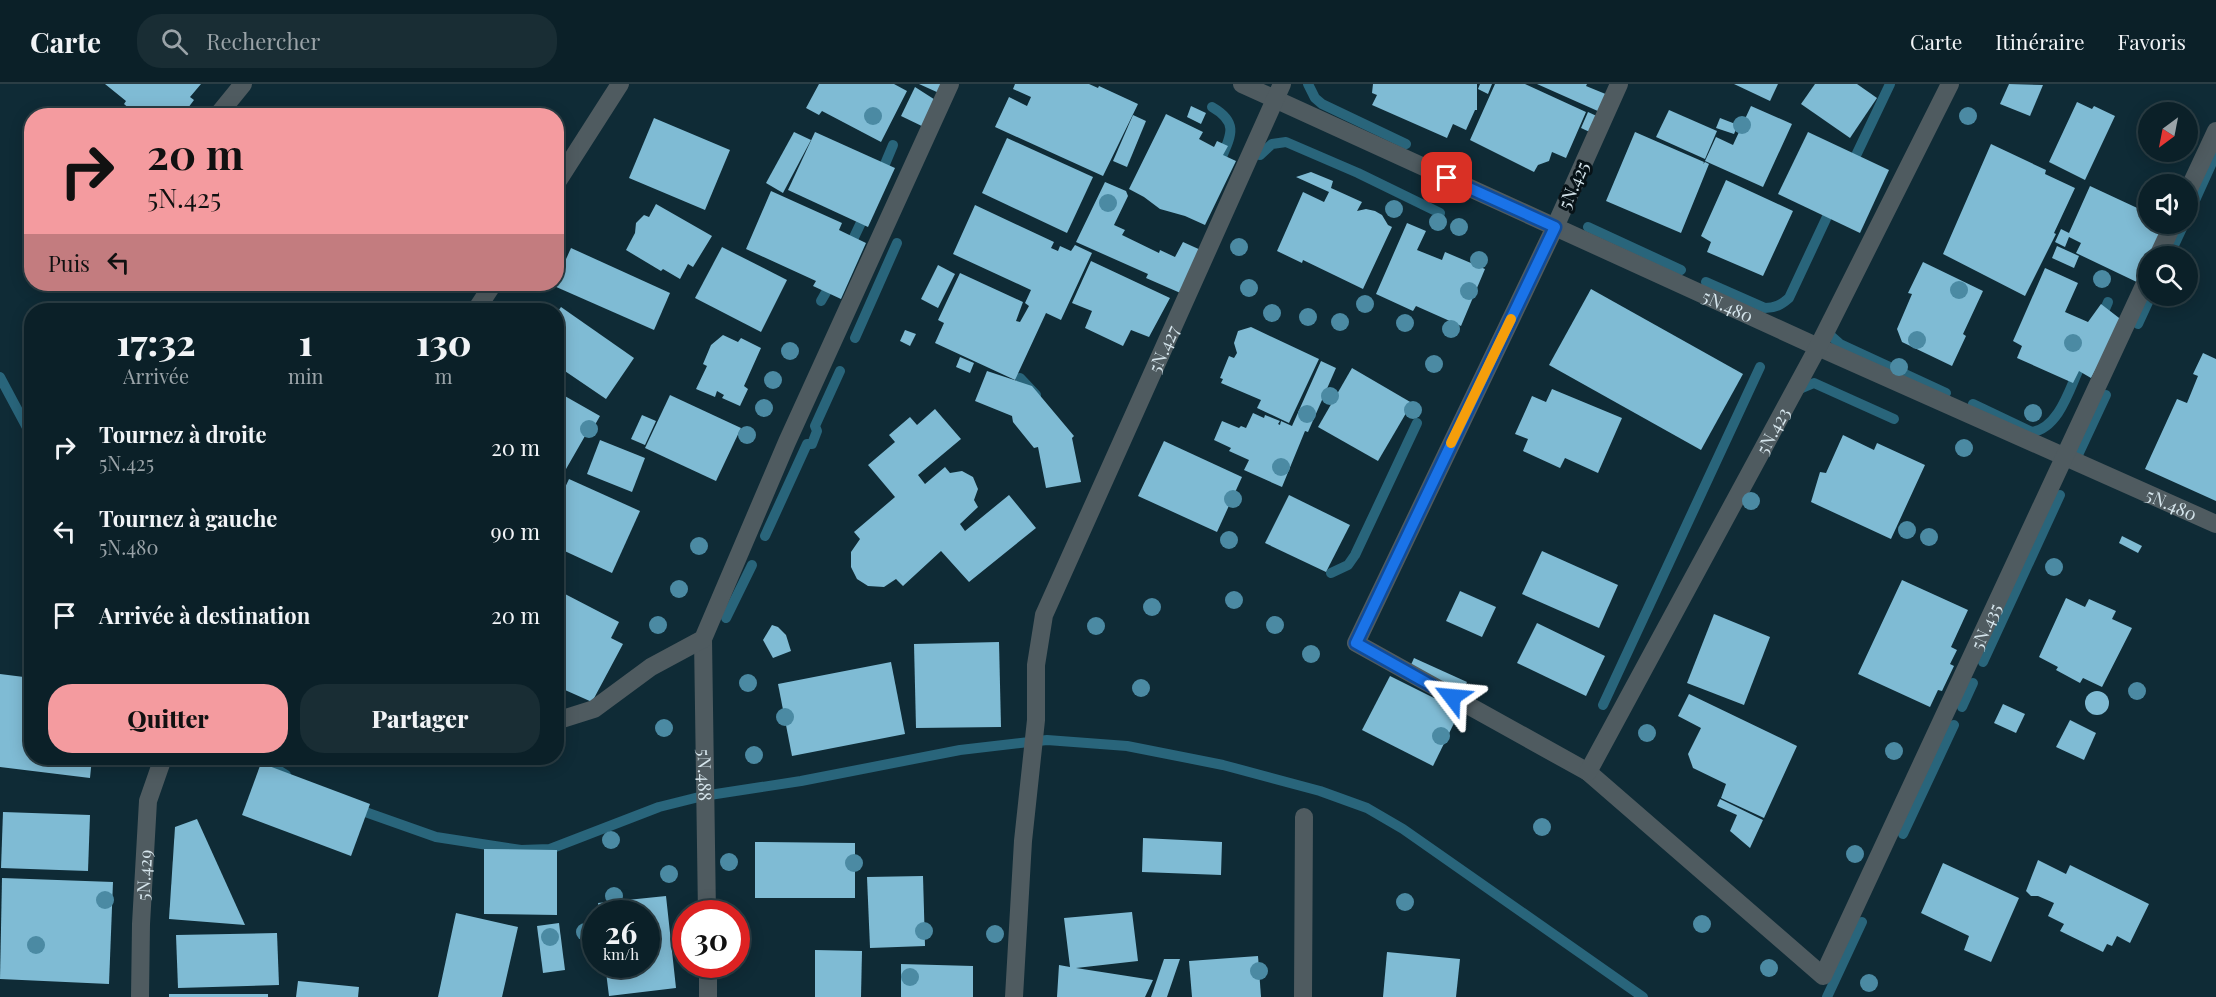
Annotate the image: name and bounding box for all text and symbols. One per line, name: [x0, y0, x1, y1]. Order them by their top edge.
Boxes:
search box: [137, 14, 557, 68]
text: Carte: [30, 23, 101, 60]
icon: search: [158, 25, 191, 58]
text: Rechercher: [206, 26, 320, 56]
text: Carte: [1910, 27, 1962, 55]
text: Itinéraire: [1995, 27, 2085, 55]
text: Favoris: [2118, 27, 2186, 55]
north arrow: [2138, 102, 2198, 162]
map controls: [2138, 102, 2198, 306]
text: 20 m: [147, 125, 244, 181]
icon: right: [48, 132, 126, 210]
pin: [1421, 152, 1472, 203]
street label: 5N.425: [1552, 158, 1594, 212]
icon: arrive: [1430, 161, 1463, 194]
button: sound: [2138, 174, 2198, 234]
text: 5N.425: [147, 179, 221, 215]
icon: left: [102, 246, 135, 279]
button: search: [2138, 246, 2198, 306]
text: Puis: [48, 248, 90, 278]
street label: 5N.480: [1698, 284, 1757, 328]
text: 17:32: [116, 317, 196, 365]
text: 1: [299, 317, 313, 365]
text: 130: [416, 317, 472, 365]
street label: 5N.427: [1142, 321, 1185, 377]
text: Arrivée: [123, 362, 189, 389]
text: min: [288, 362, 324, 389]
text: m: [435, 362, 453, 389]
street label: 5N.423: [1750, 403, 1795, 459]
text: Tournez à droite: [99, 419, 267, 449]
icon: right: [48, 431, 81, 464]
text: 20 m: [491, 432, 540, 462]
text: 5N.425: [99, 449, 154, 476]
street label: 5N.480: [2142, 482, 2201, 526]
text: Tournez à gauche: [99, 503, 277, 533]
icon: left: [48, 515, 81, 548]
text: 90 m: [491, 516, 540, 546]
text: 5N.480: [99, 533, 158, 560]
icon: arrive: [48, 599, 81, 632]
street label: 5N.435: [1964, 599, 2007, 654]
text: Arrivée à destination: [99, 600, 310, 630]
text: 20 m: [491, 600, 540, 630]
position arrow: [1420, 665, 1484, 729]
button: Quitter: [48, 684, 288, 753]
button: Partager: [300, 684, 540, 753]
street label: 5N.488: [693, 749, 717, 801]
street label: 5N.429: [130, 849, 157, 901]
speed limit sign: 30: [672, 900, 750, 978]
text: 26: [605, 912, 637, 952]
text: km/h: [603, 944, 639, 964]

